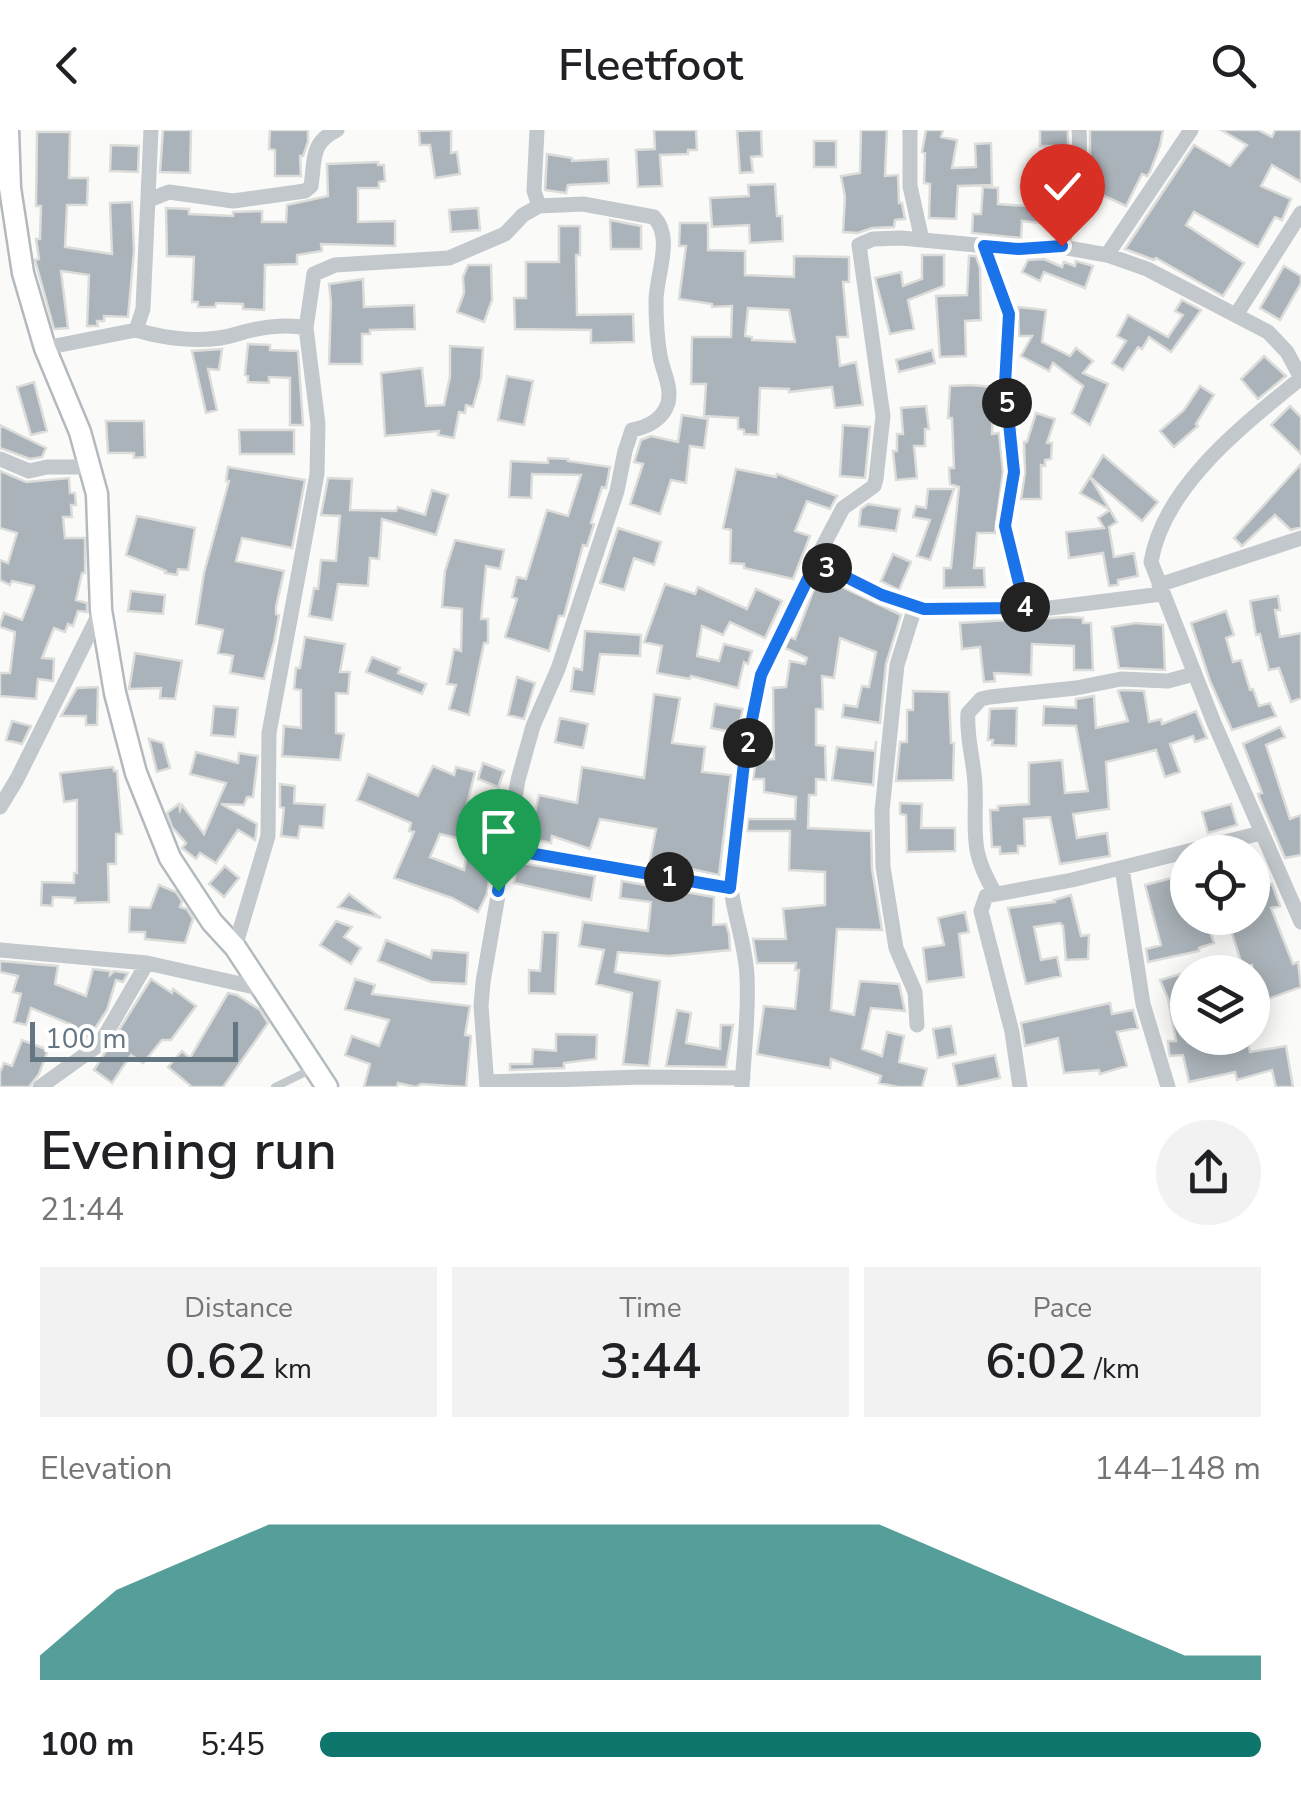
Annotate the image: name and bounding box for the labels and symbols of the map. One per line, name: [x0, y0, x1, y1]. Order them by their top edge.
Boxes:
pin: [1020, 144, 1105, 247]
pin: 5: [982, 378, 1032, 428]
pin: 3: [802, 543, 852, 593]
pin: 4: [1000, 582, 1050, 632]
pin: 2: [723, 718, 773, 768]
pin: [456, 789, 541, 892]
pin: 1: [644, 852, 694, 902]
scale bar: [30, 1017, 238, 1061]

